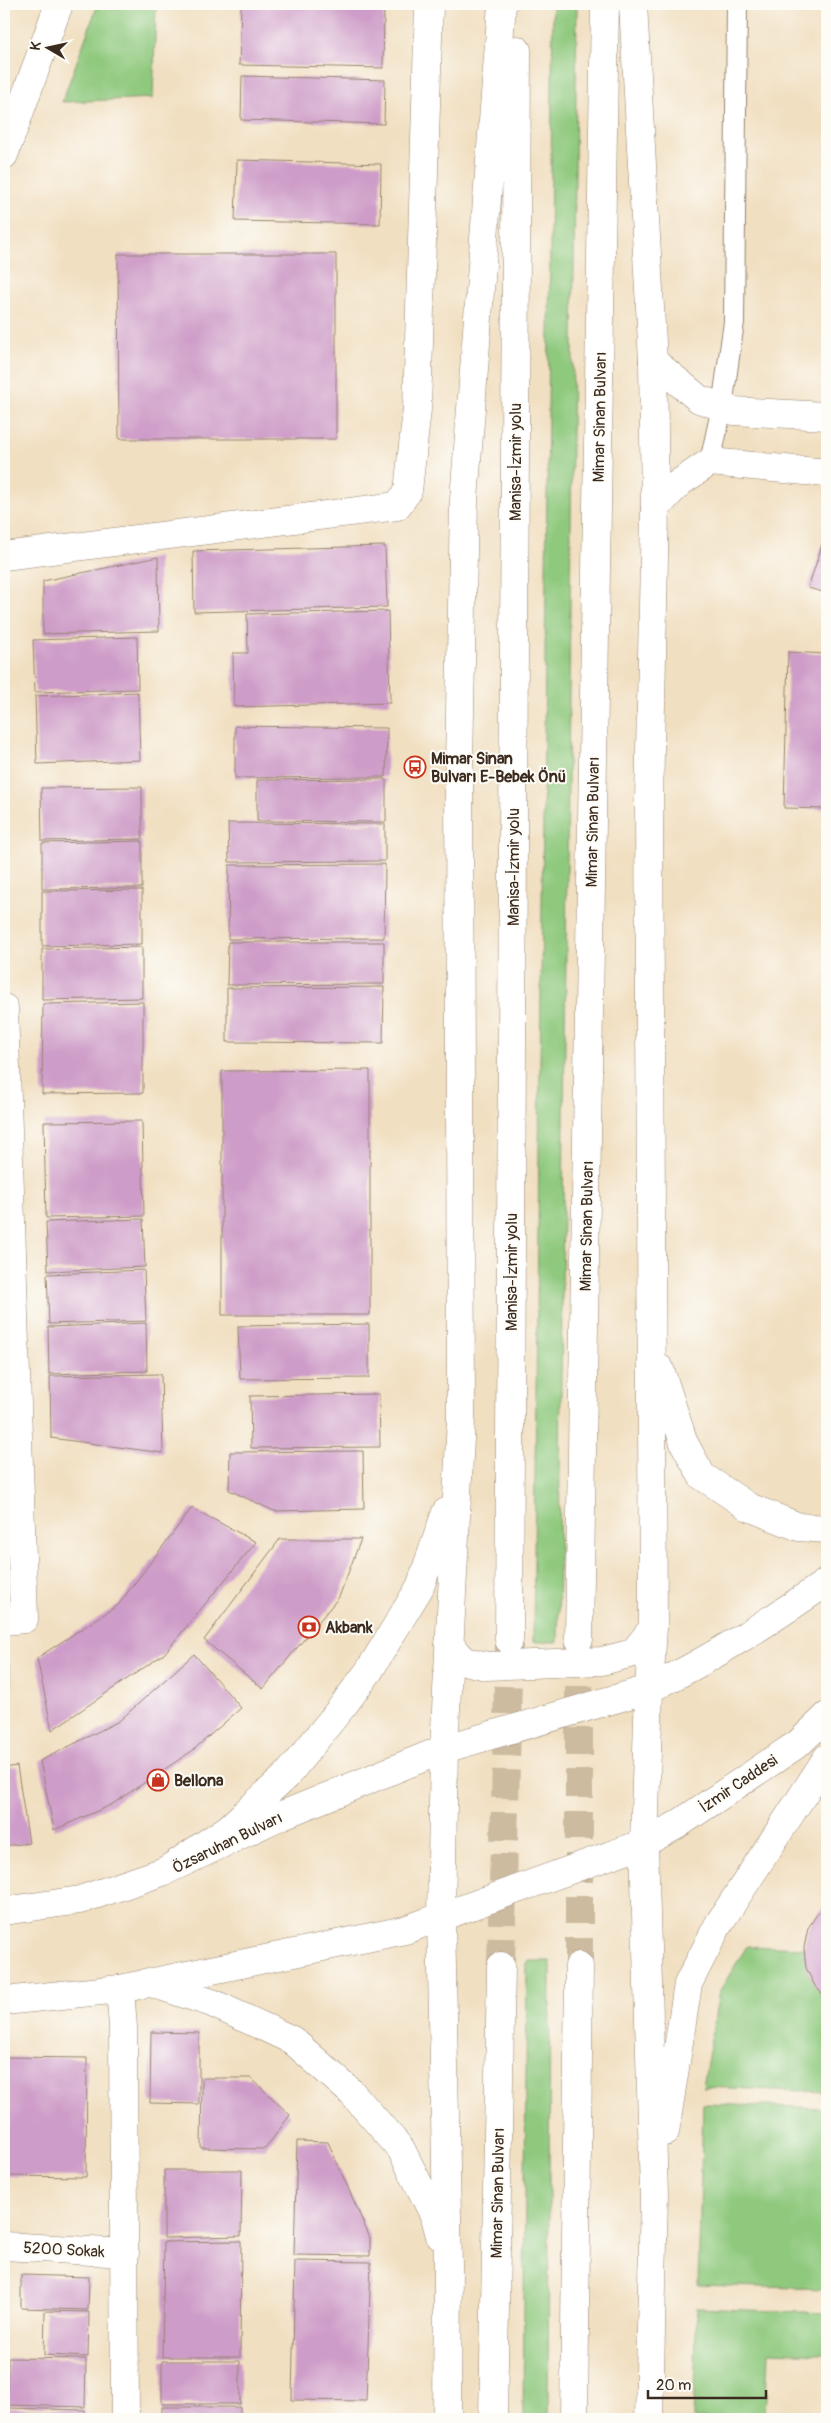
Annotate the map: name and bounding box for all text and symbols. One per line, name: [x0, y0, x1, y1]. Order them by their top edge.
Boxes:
north arrow: [22, 22, 72, 72]
text: K: [27, 40, 45, 52]
street label: Mimar Sinan Bulvarı: [589, 351, 611, 483]
street label: Manisa-İzmir yolu: [506, 403, 526, 521]
place label: Mimar Sinan Bulvarı E-Bebek Önü: [431, 749, 566, 787]
bus stop icon: Mimar Sinan Bulvarı E-Bebek Önü: [403, 755, 427, 779]
street label: Mimar Sinan Bulvarı: [582, 756, 604, 888]
street label: Manisa-İzmir yolu: [504, 808, 524, 926]
street label: Mimar Sinan Bulvarı: [576, 1160, 598, 1292]
street label: Manisa-İzmir yolu: [502, 1213, 522, 1331]
bank icon: Akbank: [297, 1615, 321, 1639]
place label: Akbank: [325, 1618, 373, 1638]
street label: İzmir Caddesi: [696, 1750, 782, 1817]
shop icon: Bellona: [146, 1768, 170, 1792]
place label: Bellona: [174, 1771, 224, 1791]
street label: Özsaruhan Bulvarı: [169, 1808, 286, 1878]
street label: Mimar Sinan Bulvarı: [487, 2127, 509, 2259]
street label: 5200 Sokak: [23, 2238, 106, 2262]
scale bar: [648, 2368, 766, 2400]
text: 20 m: [656, 2376, 691, 2395]

